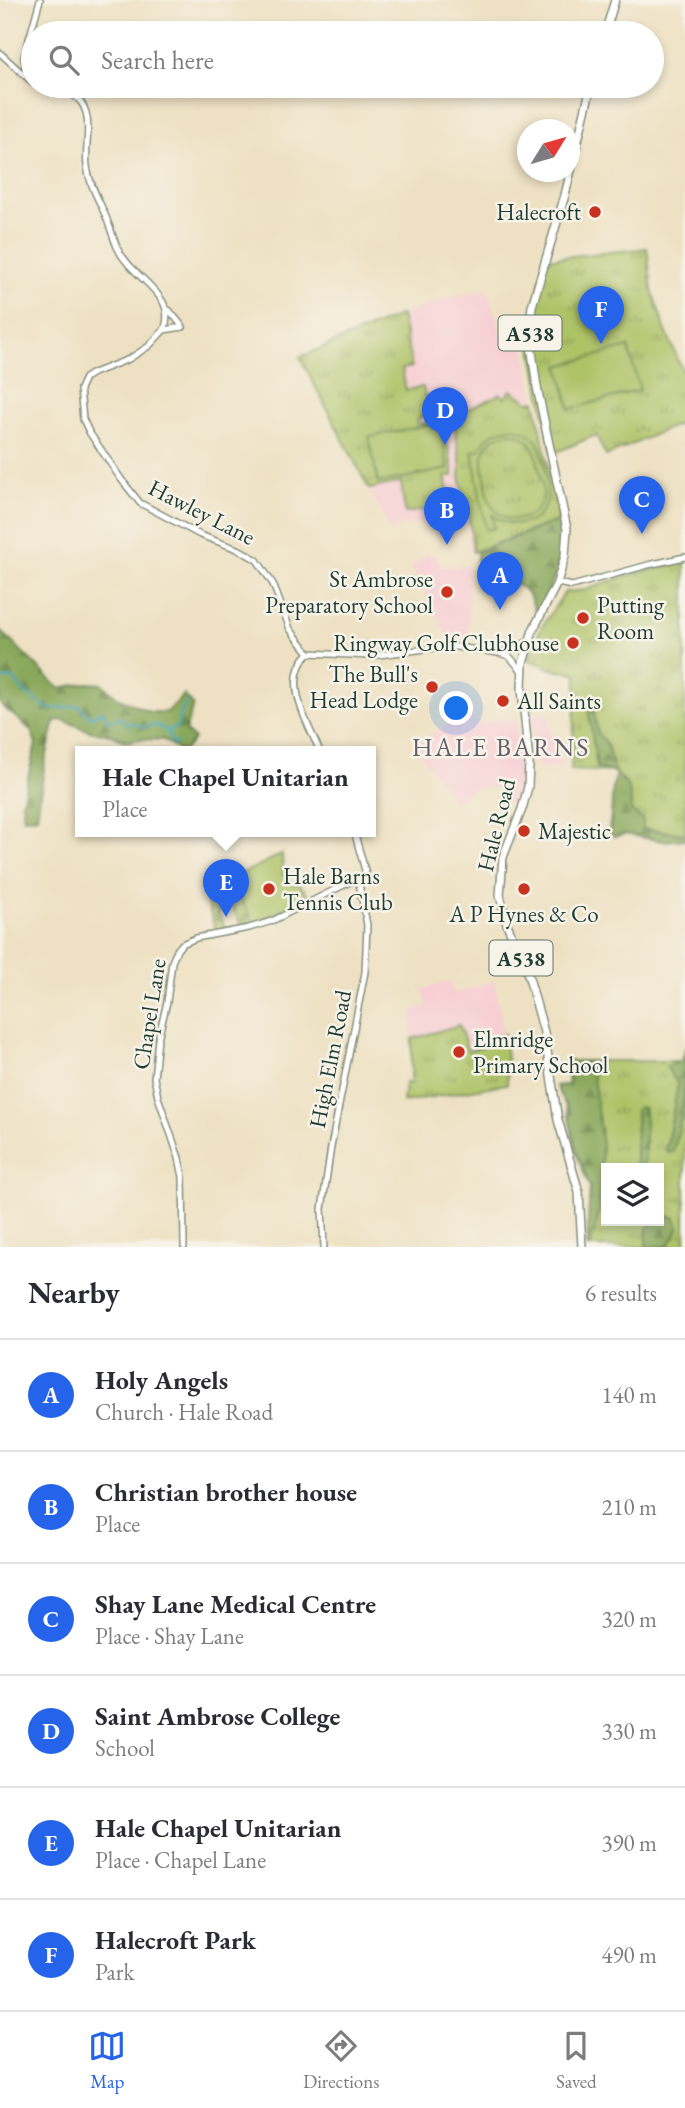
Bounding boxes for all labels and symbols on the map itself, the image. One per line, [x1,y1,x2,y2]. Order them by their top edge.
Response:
north arrow [517,119,580,182]
place label: Halecroft [496,197,582,227]
marker: Halecroft [587,204,603,220]
pin: F [578,286,624,344]
road number: A538 [498,316,562,350]
pin: D [422,387,468,445]
street label: Hawley Lane [144,472,261,552]
pin: C [619,476,665,534]
pin: B [424,487,470,545]
pin: A [477,552,523,610]
place label: St Ambrose Preparatory School [265,564,433,620]
marker: St Ambrose Preparatory School [439,584,455,600]
place label: Putting Room [597,590,665,646]
marker: Putting Room [575,610,591,626]
place label: Ringway Golf Clubhouse [333,628,559,658]
marker: Ringway Golf Clubhouse [565,635,581,651]
place label: The Bull's Head Lodge [310,659,418,715]
marker: The Bull's Head Lodge [424,679,440,695]
place label: All Saints [516,686,601,716]
your location [439,691,473,725]
marker: All Saints [495,693,511,709]
district label: HALE BARNS [412,730,590,764]
street label: Hale Road [470,775,522,875]
place label: Majestic [538,816,611,846]
marker: Majestic [516,823,532,839]
pin: E [203,859,249,917]
place label: Hale Barns Tennis Club [283,861,393,917]
marker: Hale Barns Tennis Club [261,881,277,897]
marker: A P Hynes & Co [516,881,532,897]
place label: A P Hynes & Co [448,899,599,929]
road number: A538 [490,940,552,976]
street label: Chapel Lane [125,956,173,1072]
street label: High Elm Road [302,987,358,1130]
place label: Elmridge Primary School [473,1024,609,1080]
marker: Elmridge Primary School [451,1044,467,1060]

